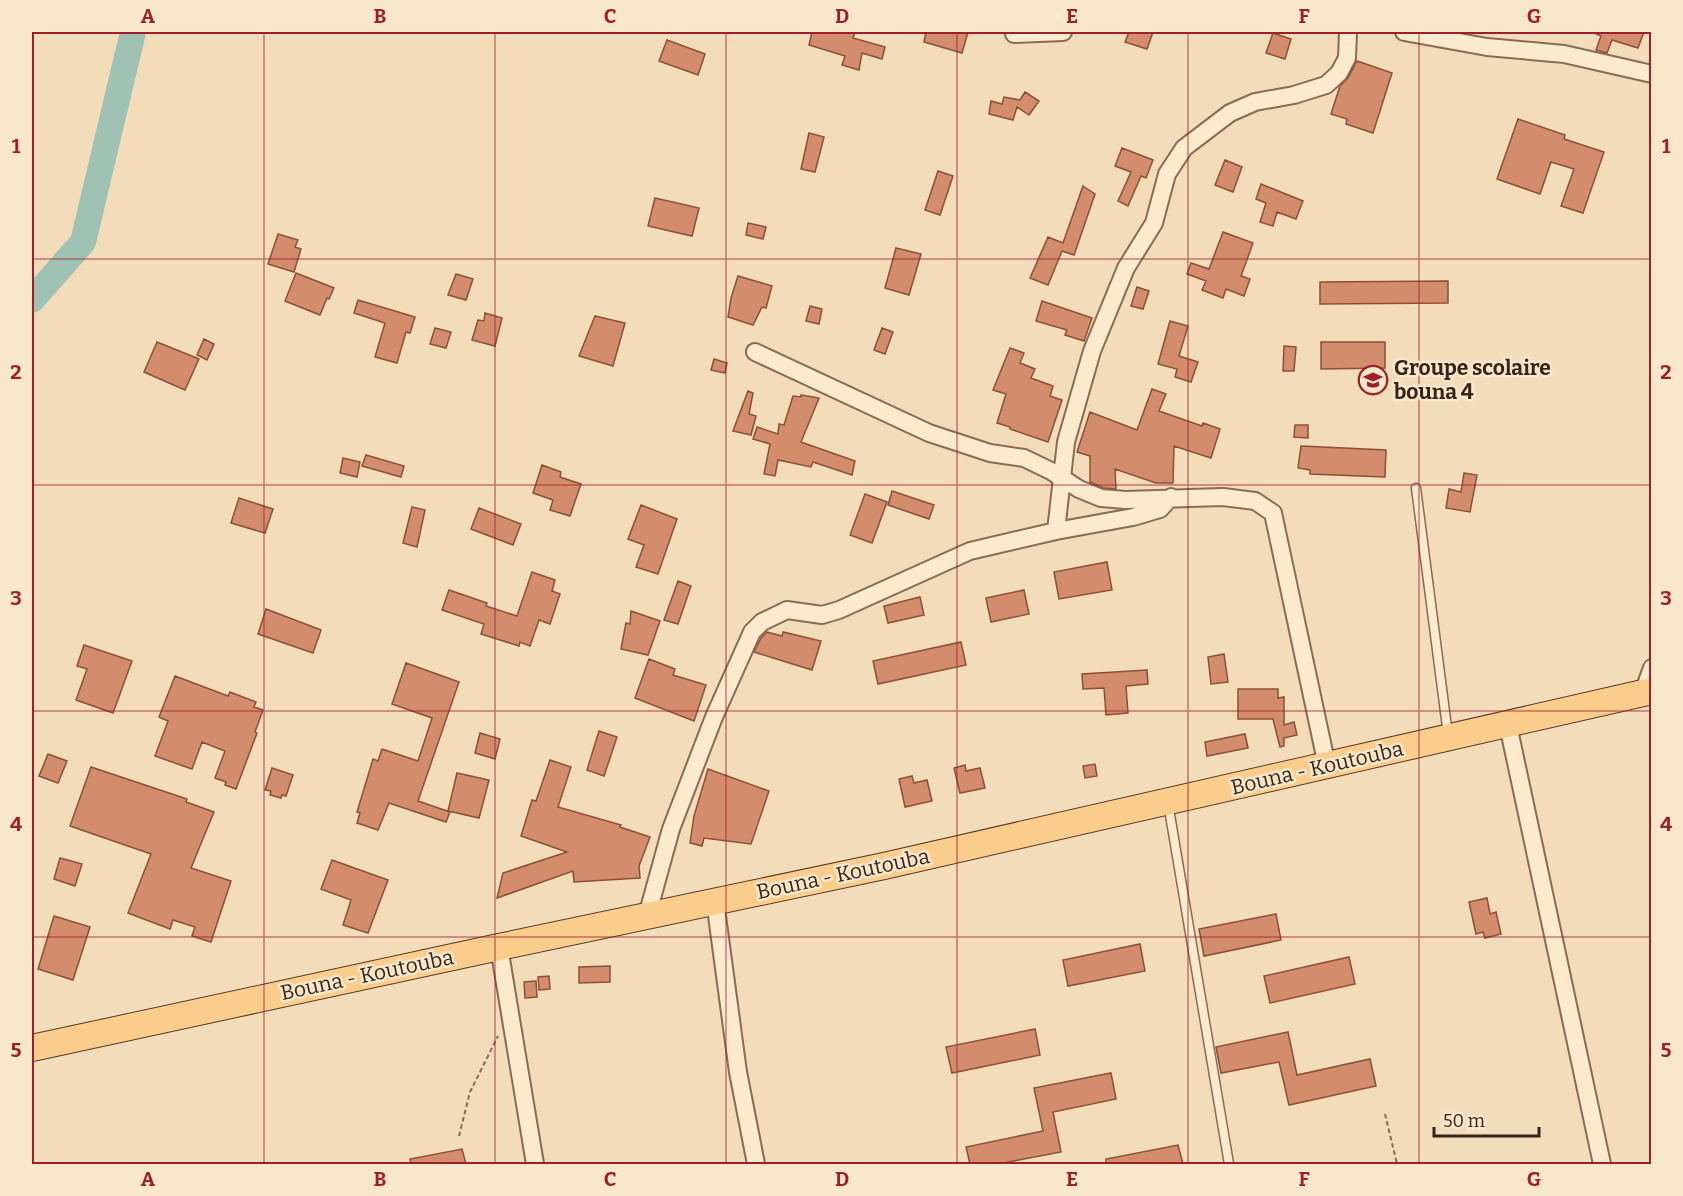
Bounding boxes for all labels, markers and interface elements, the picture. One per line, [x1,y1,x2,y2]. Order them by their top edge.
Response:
text: A [141,4,156,28]
text: B [374,4,387,28]
text: C [604,4,616,28]
text: D [835,4,849,28]
text: E [1066,4,1078,28]
text: F [1298,4,1310,28]
text: G [1527,4,1541,28]
text: 1 [12,134,21,158]
text: 1 [1662,134,1671,158]
place label: Groupe scolaire bouna 4 [1394,355,1551,405]
text: 2 [10,360,22,384]
text: 2 [1660,360,1672,384]
school or university icon: Groupe scolaire bouna 4 [1357,364,1389,396]
text: 3 [10,586,22,610]
text: 3 [1660,586,1672,610]
street label: Bouna - Koutouba [1228,735,1406,800]
text: 4 [10,812,22,836]
text: 4 [1660,812,1672,836]
street label: Bouna - Koutouba [754,843,932,905]
street label: Bouna - Koutouba [278,944,456,1006]
text: 5 [11,1038,22,1062]
text: 5 [1661,1038,1672,1062]
scale bar [1434,1100,1539,1138]
text: 50 m [1443,1110,1485,1132]
text: A [141,1167,156,1191]
text: B [374,1167,387,1191]
text: C [604,1167,616,1191]
text: D [835,1167,849,1191]
text: E [1066,1167,1078,1191]
text: F [1298,1167,1310,1191]
text: G [1527,1167,1541,1191]

